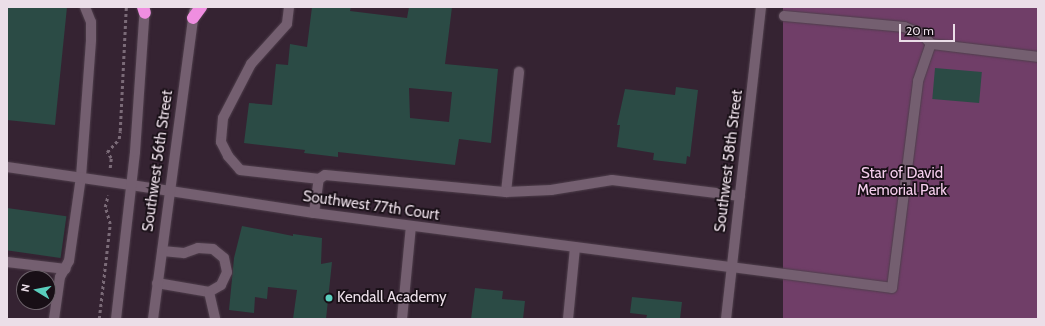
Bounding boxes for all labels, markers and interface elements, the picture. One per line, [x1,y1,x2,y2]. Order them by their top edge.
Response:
scale bar [901,16,957,42]
text: 20 m [906,23,934,38]
street label: Southwest 56th Street [139,89,177,233]
street label: Southwest 58th Street [711,89,747,233]
park label: Star of David Memorial Park [857,164,947,199]
street label: Southwest 77th Court [302,188,440,224]
north arrow [16,270,56,310]
text: N [18,283,33,293]
place label: Kendall Academy [337,289,447,307]
marker: Kendall Academy [324,293,334,303]

